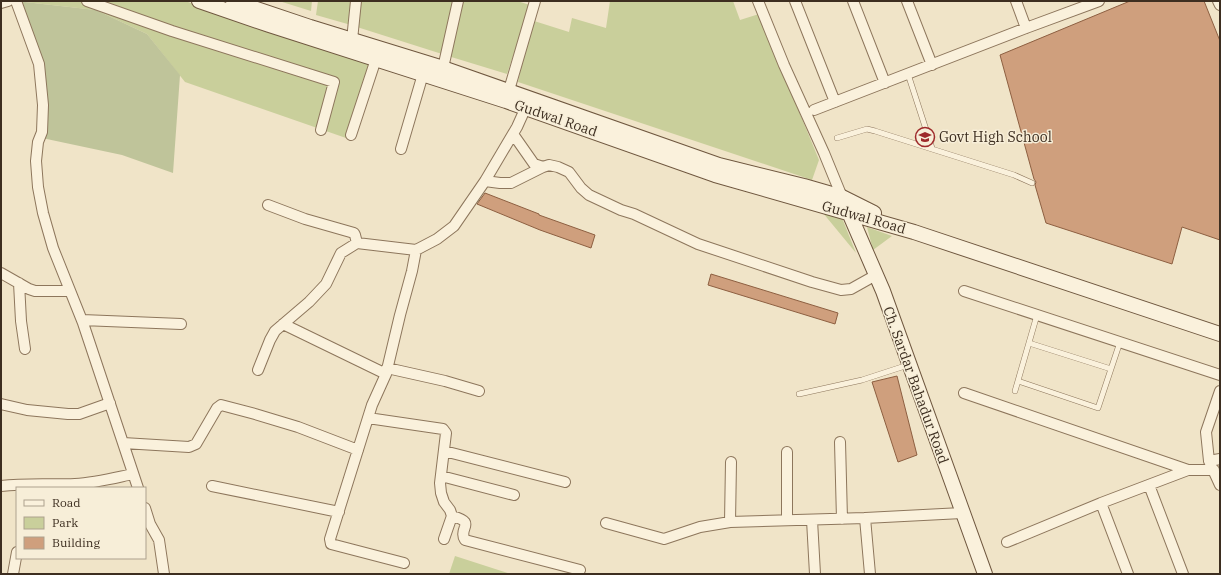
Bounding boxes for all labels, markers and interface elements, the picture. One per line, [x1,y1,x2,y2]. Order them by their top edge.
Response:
street label: Gudwal Road [512,95,600,141]
school or university icon: Govt High School [914,126,936,148]
place label: Govt High School [939,128,1052,146]
street label: Gudwal Road [820,196,909,238]
street label: Ch. Sardar Bahadur Road [879,304,953,467]
legend [16,487,146,559]
text: Road [52,495,81,510]
text: Park [52,515,78,530]
text: Building [52,535,100,550]

